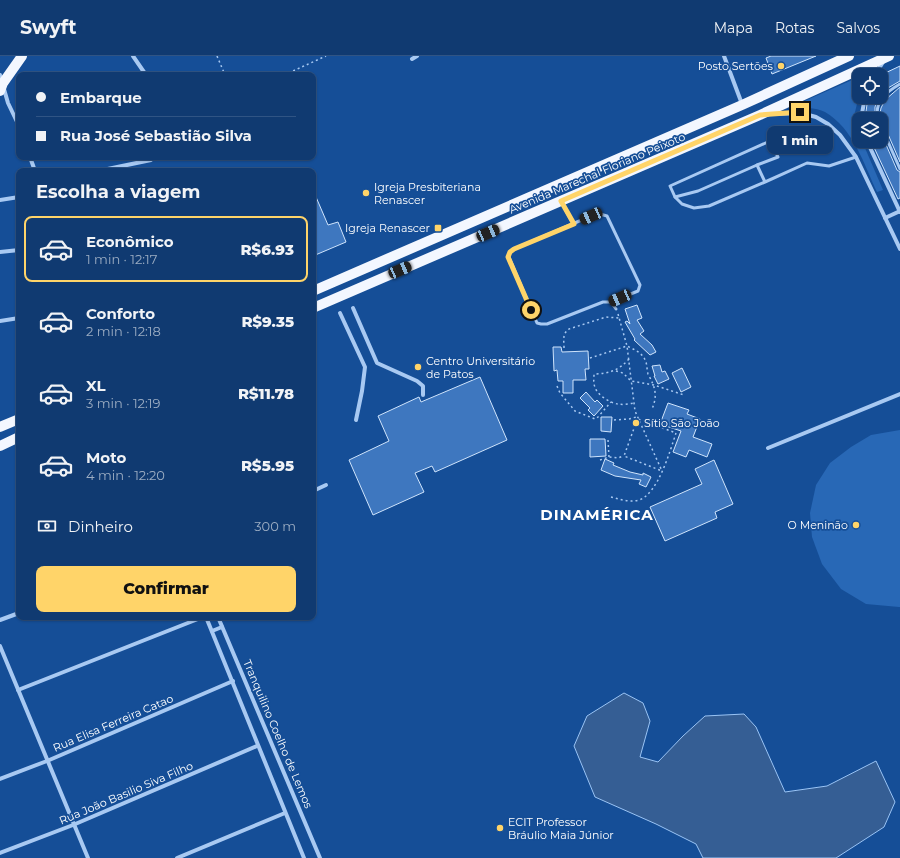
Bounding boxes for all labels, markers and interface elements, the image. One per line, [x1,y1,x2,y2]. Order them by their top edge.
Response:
text: Swyft [20,16,76,39]
text: Mapa [714,19,753,37]
text: Rotas [775,19,814,37]
text: Salvos [836,19,880,37]
place label: Posto Sertões [698,59,774,73]
marker: Posto Sertões [776,61,786,71]
map controls [852,68,888,148]
button: locate [852,68,888,104]
text: Embarque [60,88,142,107]
route end [791,103,809,121]
button: layers [852,112,888,148]
text: Rua José Sebastião Silva [60,126,252,145]
callout: 1 min [767,126,833,154]
street label: Avenida Marechal Floriano Peixoto [507,129,687,217]
text: 1 min [782,132,818,148]
place label: Igreja Presbiteriana Renascer [374,180,481,207]
text: Escolha a viagem [36,181,200,203]
marker: Igreja Presbiteriana Renascer [361,188,371,198]
car [578,206,604,226]
place label: Igreja Renascer [345,221,430,235]
marker: Igreja Renascer [433,223,443,233]
car [475,223,501,243]
icon: car [38,231,74,267]
text: Econômico [86,232,174,251]
text: R$6.93 [240,240,294,259]
text: 1 min · 12:17 [86,251,157,267]
car [387,260,413,280]
car [607,288,633,308]
route start [522,301,540,319]
icon: car [38,303,74,339]
text: Conforto [86,304,155,323]
text: R$9.35 [241,312,294,331]
text: 2 min · 12:18 [86,323,161,339]
place label: Centro Universitário de Patos [426,354,535,381]
marker: Centro Universitário de Patos [413,362,423,372]
icon: car [38,375,74,411]
text: XL [86,376,105,395]
text: R$11.78 [238,384,294,403]
text: 3 min · 12:19 [86,395,160,411]
place label: Sítio São João [644,416,720,430]
marker: Sítio São João [631,418,641,428]
icon: car [38,447,74,483]
text: Moto [86,448,126,467]
text: R$5.95 [241,456,294,475]
text: 4 min · 12:20 [86,467,165,483]
district label: DINAMÉRICA [540,505,654,524]
icon: cash [36,515,58,537]
text: Dinheiro [68,517,133,536]
text: 300 m [254,518,296,534]
place label: O Meninão [788,518,848,532]
marker: O Meninão [851,520,861,530]
button: Confirmar [36,566,296,612]
street label: Tranquilino Coelho de Lemos [240,658,316,811]
street label: Rua Elisa Ferreira Catao [51,691,175,755]
street label: Rua João Basilio Siva Filho [57,758,195,828]
place label: ECIT Professor Bráulio Maia Júnior [508,815,614,842]
marker: ECIT Professor Bráulio Maia Júnior [495,823,505,833]

